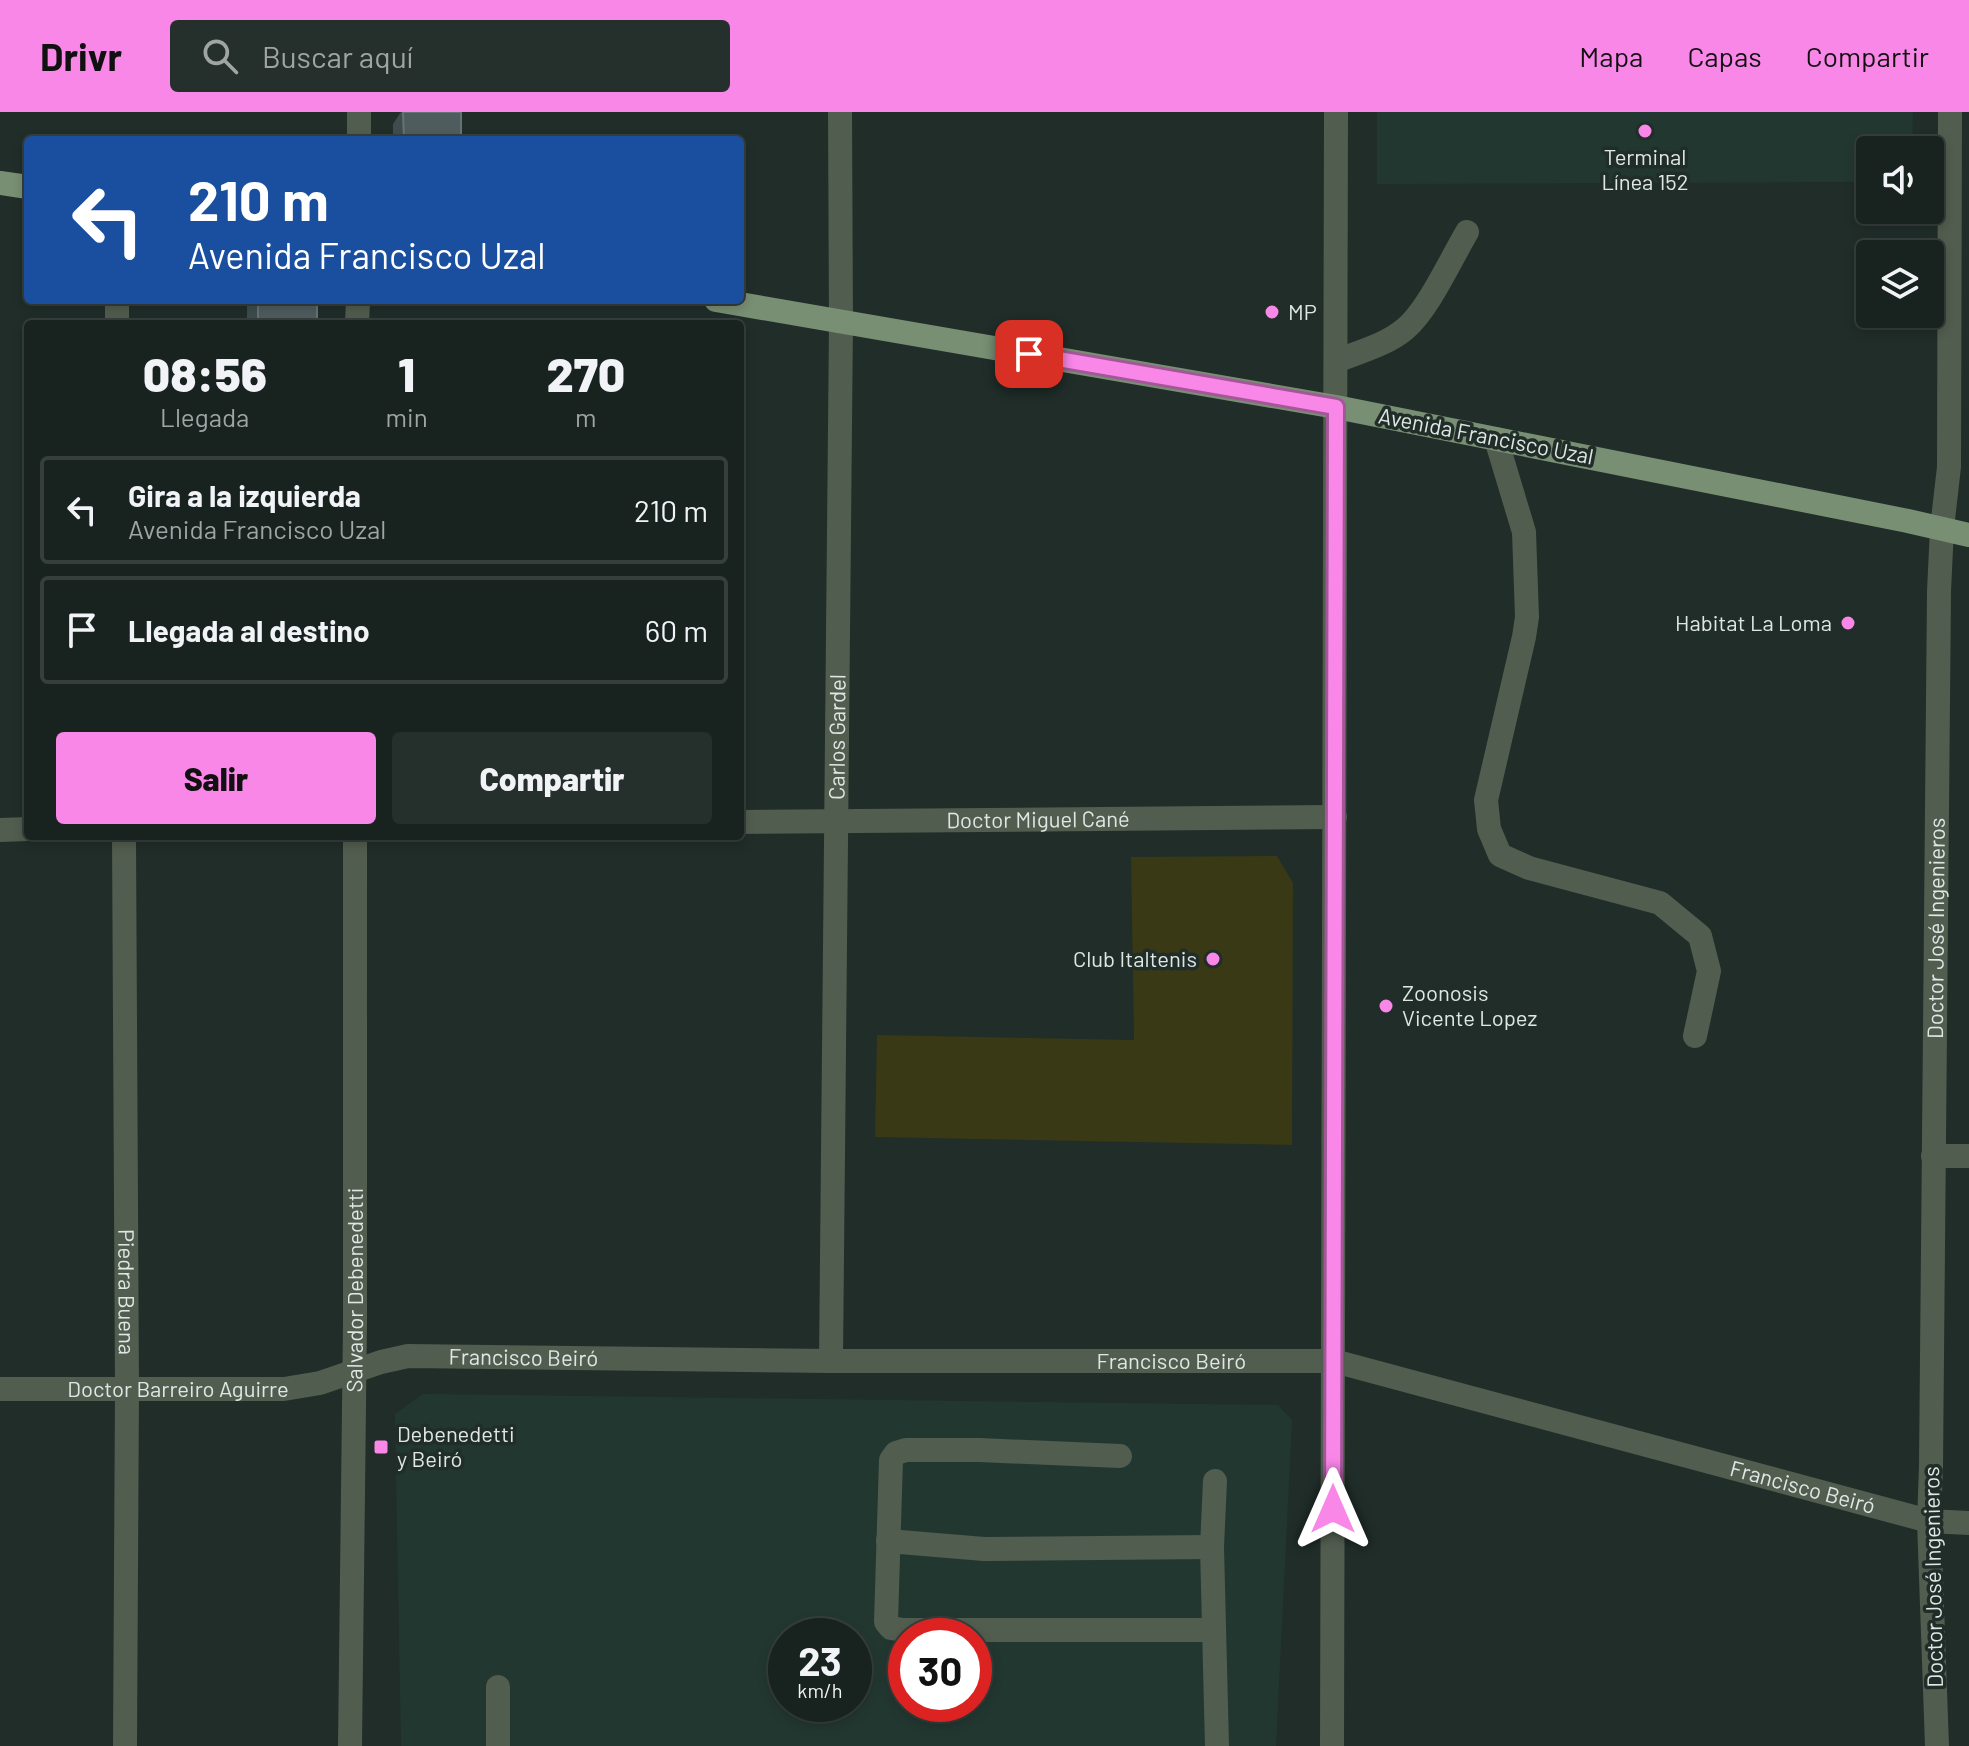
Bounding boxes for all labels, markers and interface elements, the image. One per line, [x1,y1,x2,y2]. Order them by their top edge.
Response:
search box [170,20,730,92]
text: Drivr [40,33,122,79]
icon: search [198,34,242,78]
text: Buscar aquí [262,38,413,74]
text: Mapa [1579,39,1643,73]
text: Capas [1687,39,1762,73]
text: Compartir [1806,39,1929,73]
marker: Terminal Línea 152 [1636,122,1654,140]
map controls [1856,136,1944,328]
button: sound [1856,136,1944,224]
place label: Terminal Línea 152 [1602,143,1688,194]
text: 210 m [188,165,329,232]
icon: left [56,168,160,272]
text: Avenida Francisco Uzal [188,233,546,276]
button: layers [1856,240,1944,328]
place label: MP [1288,298,1317,324]
marker: MP [1263,303,1281,321]
pin [995,320,1063,388]
icon: arrive [1007,332,1051,376]
text: 08:56 [143,344,267,402]
text: 1 [398,344,415,402]
text: 270 [546,344,625,402]
text: Llegada [160,401,249,432]
text: min [386,401,428,432]
text: m [575,401,597,432]
street label: Avenida Francisco Uzal [1376,401,1596,469]
text: Gira a la izquierda [128,477,361,513]
icon: left [60,488,104,532]
text: 210 m [634,492,708,528]
text: Avenida Francisco Uzal [128,513,386,544]
icon: arrive [60,608,104,652]
place label: Habitat La Loma [1675,609,1832,635]
text: Llegada al destino [128,612,370,648]
text: 60 m [645,612,708,648]
marker: Habitat La Loma [1839,614,1857,632]
street label: Carlos Gardel [822,674,850,800]
button: Salir [56,732,376,824]
button: Compartir [392,732,712,824]
street label: Doctor Miguel Cané [946,805,1130,832]
street label: Doctor José Ingenieros [1921,817,1949,1039]
place label: Club Italtenis [1073,945,1197,971]
marker: Club Italtenis [1204,950,1222,968]
place label: Zoonosis Vicente Lopez [1402,979,1537,1030]
marker: Zoonosis Vicente Lopez [1377,997,1395,1015]
street label: Salvador Debenedetti [340,1188,367,1393]
street label: Piedra Buena [114,1229,141,1355]
street label: Francisco Beiró [448,1342,598,1370]
street label: Francisco Beiró [1097,1347,1246,1373]
street label: Doctor Barreiro Aguirre [67,1375,289,1401]
place label: Debenedetti y Beiró [397,1420,515,1471]
marker: Debenedetti y Beiró [372,1438,390,1456]
street label: Francisco Beiró [1727,1454,1878,1518]
street label: Doctor José Ingenieros [1917,1466,1947,1688]
position arrow [1291,1467,1375,1551]
speed limit sign: 30 [888,1618,992,1722]
text: 23 [798,1636,842,1684]
text: km/h [797,1678,843,1702]

